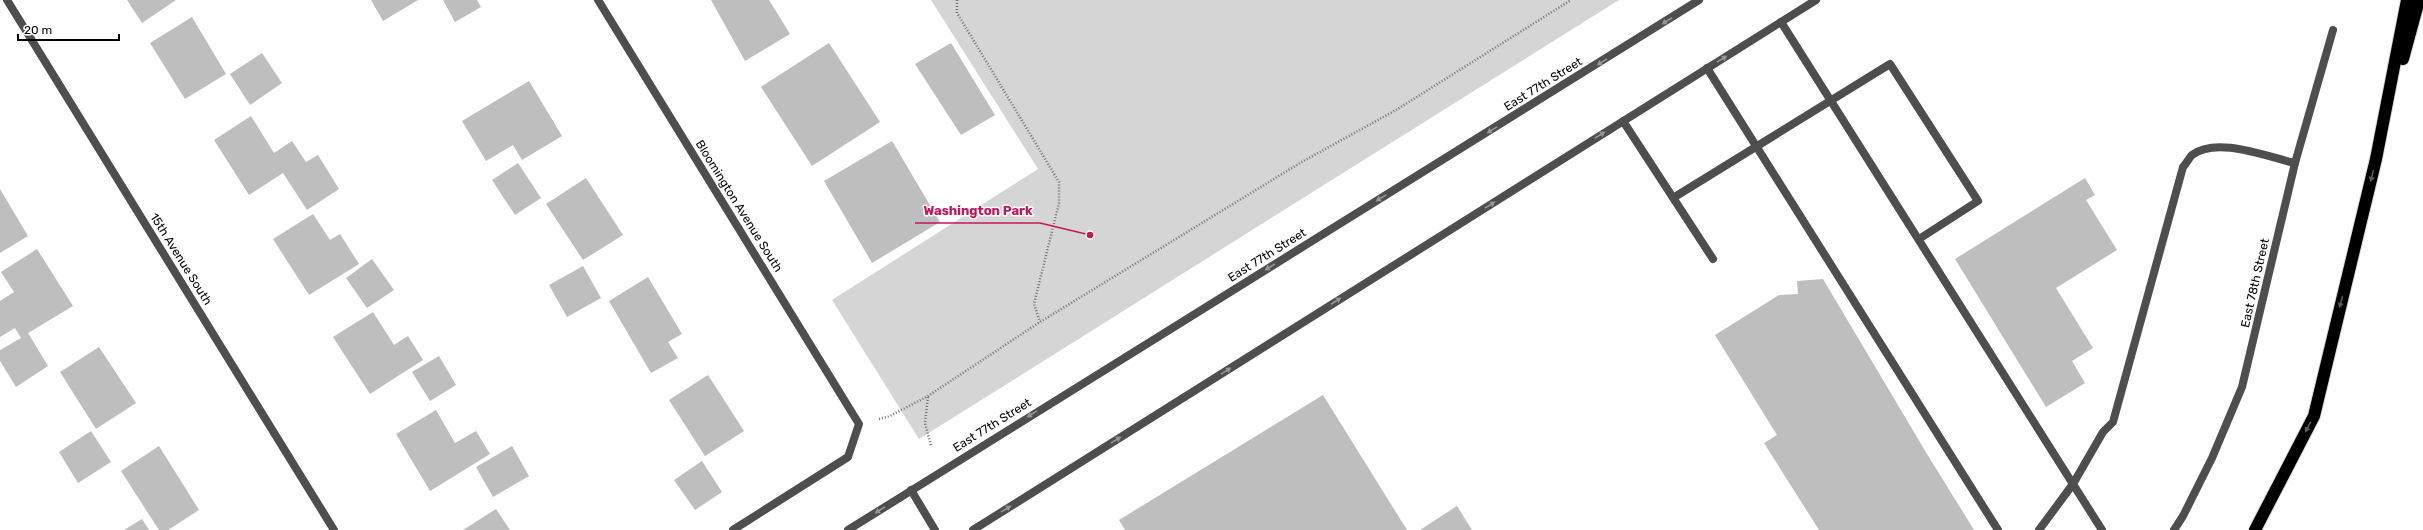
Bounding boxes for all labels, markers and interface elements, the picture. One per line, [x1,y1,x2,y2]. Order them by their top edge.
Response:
scale bar [18,16,119,42]
one-way arrow [1661,17,1673,24]
text: 20 m [24,23,52,37]
street label: East 77th Street [1501,54,1585,114]
one-way arrow [1716,55,1728,62]
one-way arrow [1596,58,1608,65]
one-way arrow [1487,126,1497,134]
one-way arrow [1594,132,1606,139]
street label: Bloomington Avenue South [693,138,785,274]
one-way arrow [2369,170,2375,182]
one-way arrow [1375,195,1387,202]
callout: Washington Park [915,198,1040,223]
one-way arrow [1484,201,1496,208]
text: Washington Park [923,203,1033,218]
street label: 15th Avenue South [147,211,215,307]
street label: East 77th Street [1225,225,1309,285]
street label: East 78th Street [2238,237,2272,329]
one-way arrow [1264,263,1276,270]
one-way arrow [2338,296,2344,308]
one-way arrow [1330,298,1342,305]
one-way arrow [1221,367,1231,375]
street label: East 77th Street [950,395,1034,455]
one-way arrow [1026,411,1038,418]
one-way arrow [2305,421,2311,433]
one-way arrow [1111,436,1121,444]
one-way arrow [874,506,885,514]
one-way arrow [1000,506,1012,513]

